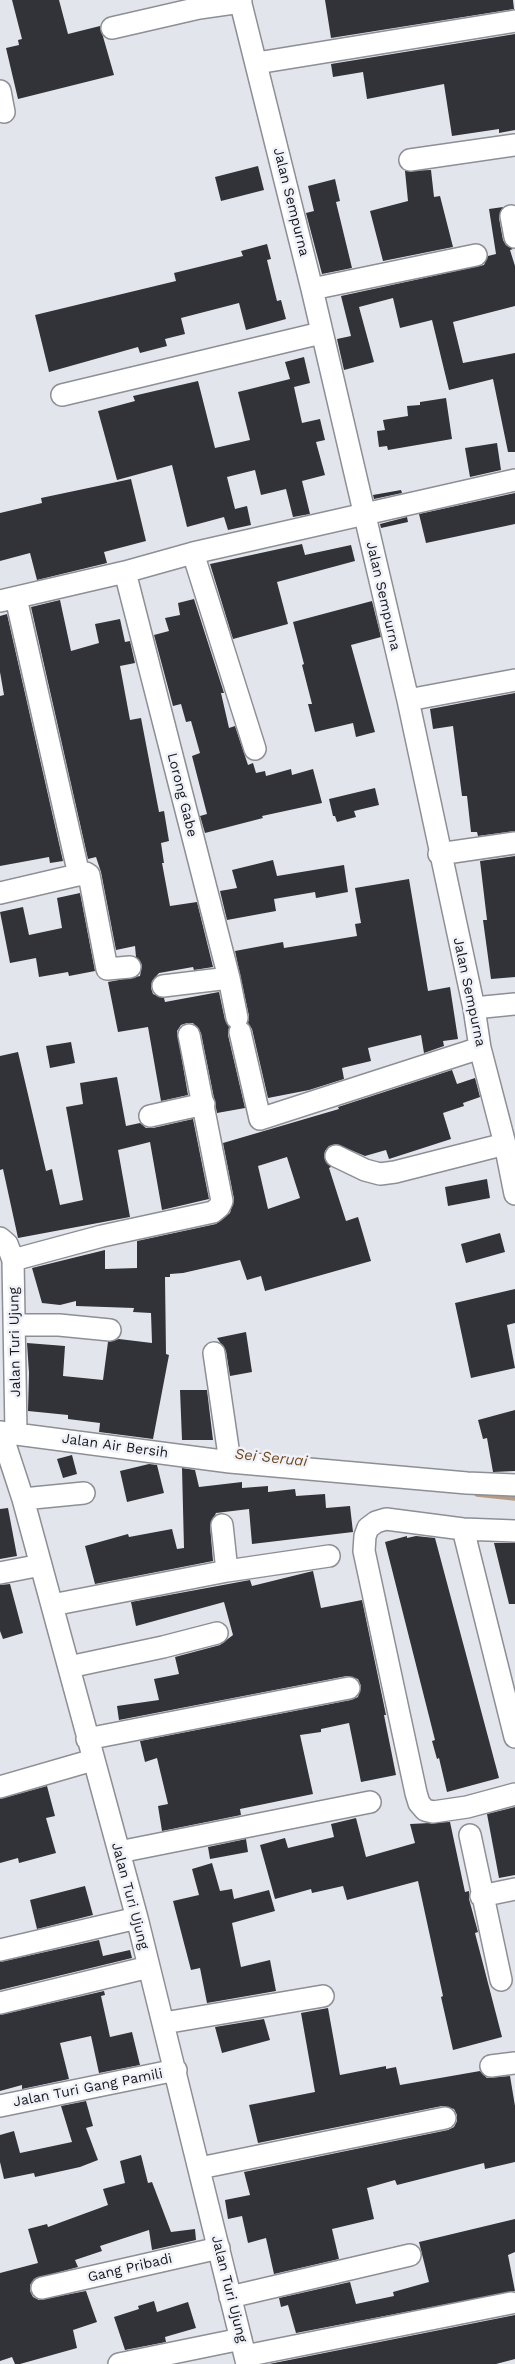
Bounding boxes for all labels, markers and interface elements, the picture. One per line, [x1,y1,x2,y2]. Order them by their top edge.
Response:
street label: Jalan Sempurna [269,146,313,258]
street label: Jalan Sempurna [362,540,404,652]
street label: Lorong Gabe [163,751,201,839]
street label: Jalan Sempurna [449,936,489,1048]
street label: Jalan Turi Ujung [6,1287,24,1397]
street label: Jalan Air Bersih [61,1430,169,1462]
water label: Sei Seruai [234,1445,308,1471]
street label: Jalan Turi Ujung [108,1841,152,1951]
street label: Jalan Turi Gang Pamili [12,2065,164,2111]
street label: Jalan Turi Ujung [208,2234,250,2344]
street label: Gang Pribadi [86,2250,174,2286]

